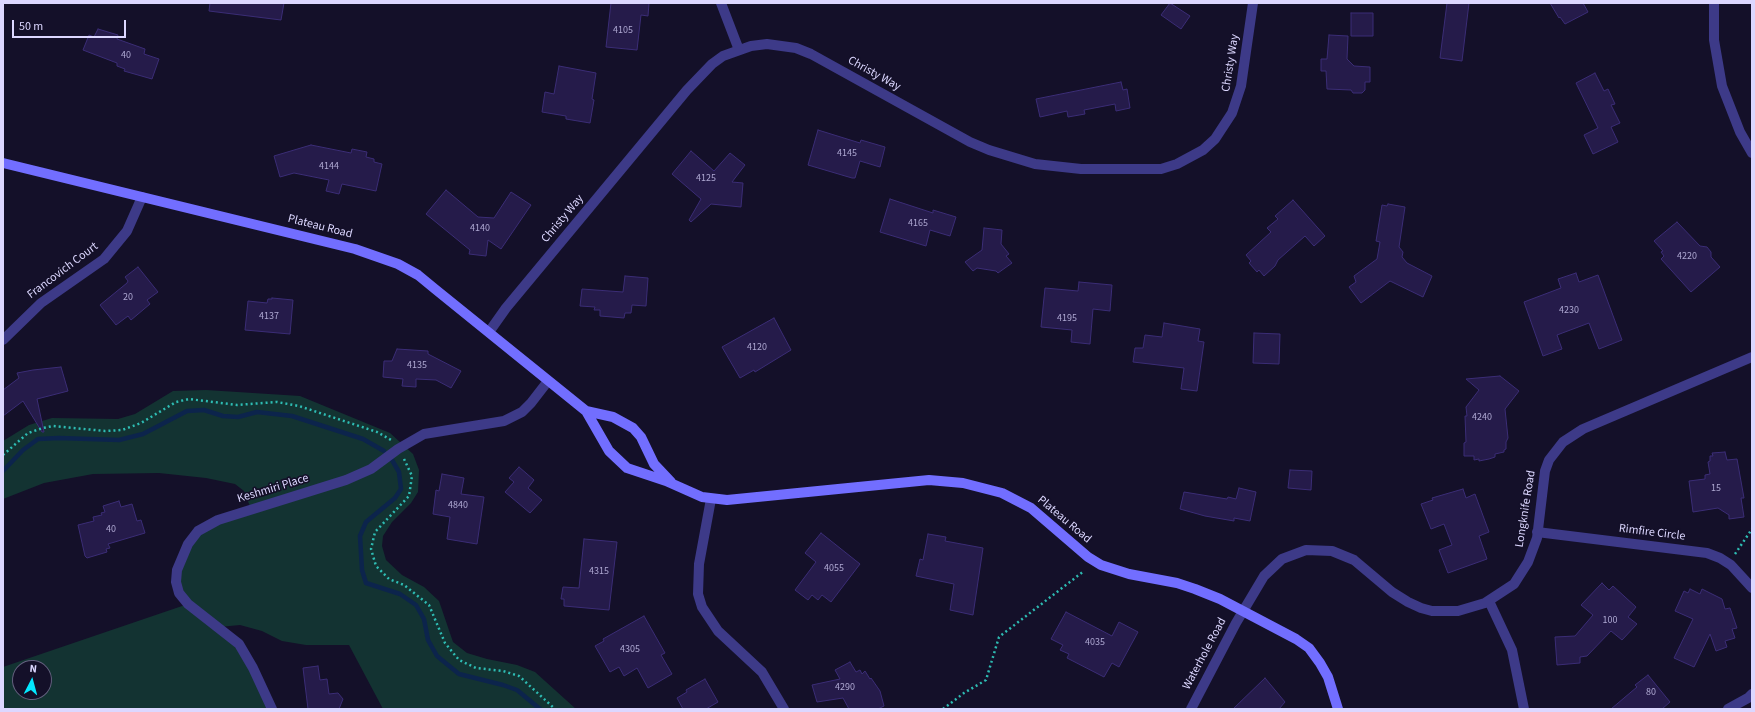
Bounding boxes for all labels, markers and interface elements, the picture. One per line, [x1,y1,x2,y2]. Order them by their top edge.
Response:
scale bar [14,12,128,38]
text: 50 m [19,18,43,35]
house number: 4105 [613,25,633,37]
street label: Christy Way [1219,33,1243,93]
house number: 40 [121,50,131,62]
street label: Christy Way [845,54,903,94]
house number: 4145 [837,148,857,160]
house number: 4144 [319,161,339,173]
house number: 4125 [696,173,716,185]
street label: Christy Way [539,192,587,246]
street label: Plateau Road [286,212,354,242]
house number: 4165 [908,218,928,230]
house number: 4140 [470,223,490,235]
street label: Francovich Court [25,240,101,302]
house number: 4220 [1677,251,1697,263]
house number: 20 [123,292,133,304]
house number: 4230 [1559,305,1579,317]
house number: 4137 [259,311,279,323]
house number: 4195 [1057,313,1077,325]
house number: 4120 [747,342,767,354]
house number: 4135 [407,360,427,372]
house number: 4240 [1472,412,1492,424]
street label: Longknife Road [1513,469,1539,549]
street label: Keshmiri Place [236,471,310,507]
house number: 15 [1711,483,1721,495]
street label: Plateau Road [1034,493,1094,547]
house number: 4840 [448,500,468,512]
street label: Rimfire Circle [1618,522,1686,544]
house number: 40 [106,524,116,536]
house number: 4055 [824,563,844,575]
house number: 4315 [589,566,609,578]
house number: 100 [1603,615,1617,627]
street label: Waterhole Road [1180,616,1230,692]
house number: 4035 [1085,637,1105,649]
house number: 4305 [620,644,640,656]
north arrow [12,660,52,700]
text: N [29,661,38,676]
house number: 4290 [835,682,855,694]
house number: 80 [1646,687,1656,699]

